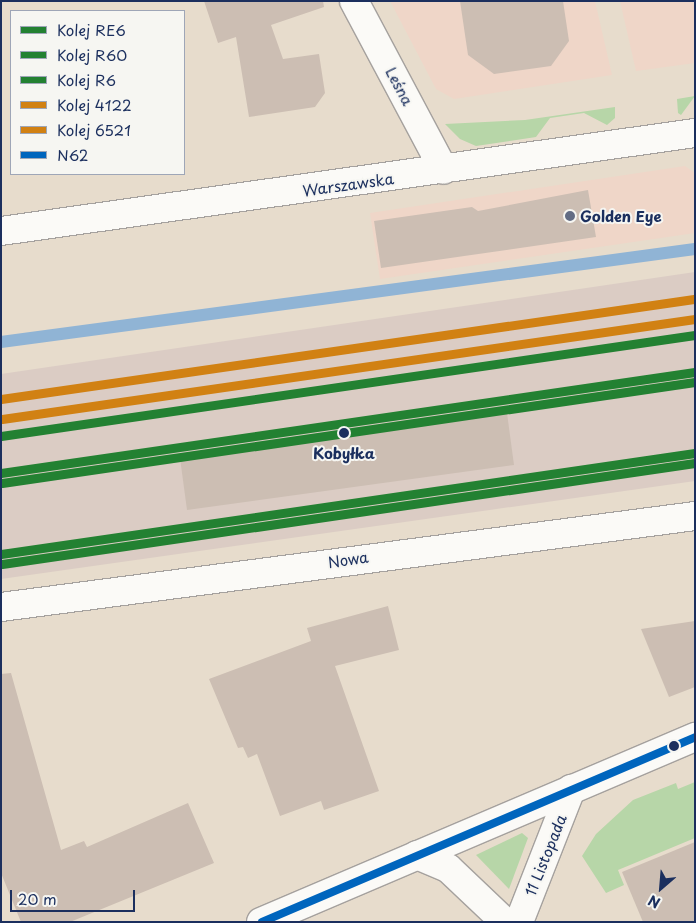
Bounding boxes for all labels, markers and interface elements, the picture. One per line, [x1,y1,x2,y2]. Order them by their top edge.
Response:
legend [10,10,185,175]
text: Kolej RE6 [57,18,126,41]
text: Kolej R60 [57,43,127,66]
street label: Leśna [383,64,417,108]
text: Kolej R6 [57,68,116,91]
text: Kolej 4122 [57,93,132,116]
text: Kolej 6521 [57,118,131,141]
text: N62 [57,143,88,166]
street label: Warszawska [301,169,395,199]
place label: Golden Eye [580,207,663,225]
marker: Golden Eye [564,210,576,222]
marker: Kobyłka [335,424,353,442]
place label: Kobyłka [313,444,375,462]
street label: Nowa [327,547,369,571]
unlabelled marker [669,741,679,751]
street label: 11 Listopada [520,811,570,899]
north arrow [636,863,686,913]
scale bar [12,880,138,912]
text: 20 m [18,887,57,910]
text: N [644,890,664,914]

